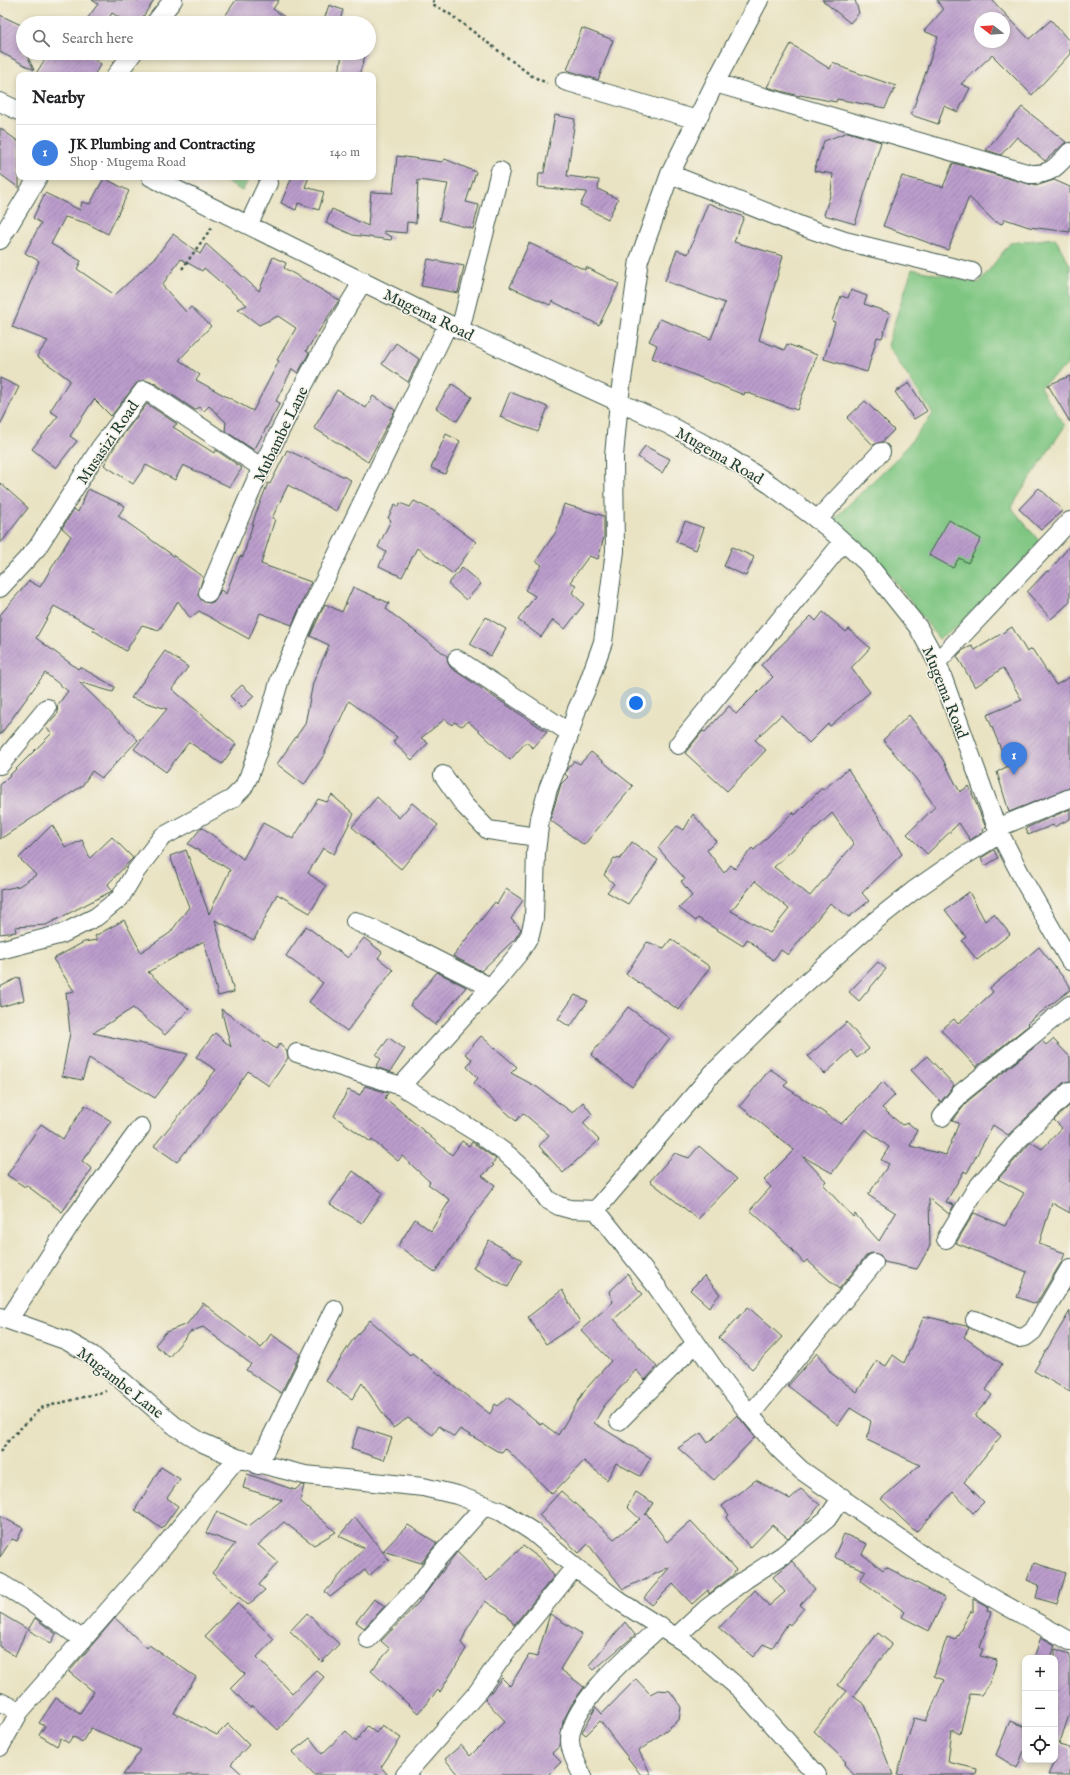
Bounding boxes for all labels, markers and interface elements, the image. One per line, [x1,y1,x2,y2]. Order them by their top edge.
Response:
north arrow [974,12,1010,48]
search box [16,16,376,60]
icon: search [30,27,52,49]
text: Search here [62,29,133,48]
text: Nearby [32,88,85,109]
text: JK Plumbing and Contracting [70,135,255,154]
text: 1 [43,144,47,161]
text: 140 m [330,144,360,161]
text: Shop · Mugema Road [70,154,186,171]
street label: Mugema Road [380,285,477,346]
street label: Mubambe Lane [250,384,314,486]
street label: Musasizi Road [73,397,144,489]
street label: Mugema Road [672,424,767,490]
street label: Mugema Road [916,644,972,742]
your location [626,693,646,713]
pin: 1 [1001,742,1027,775]
street label: Mugambe Lane [72,1343,167,1424]
map controls [1022,1655,1058,1763]
button: + [1022,1655,1058,1691]
button: − [1022,1691,1058,1727]
button: locate [1022,1727,1058,1763]

